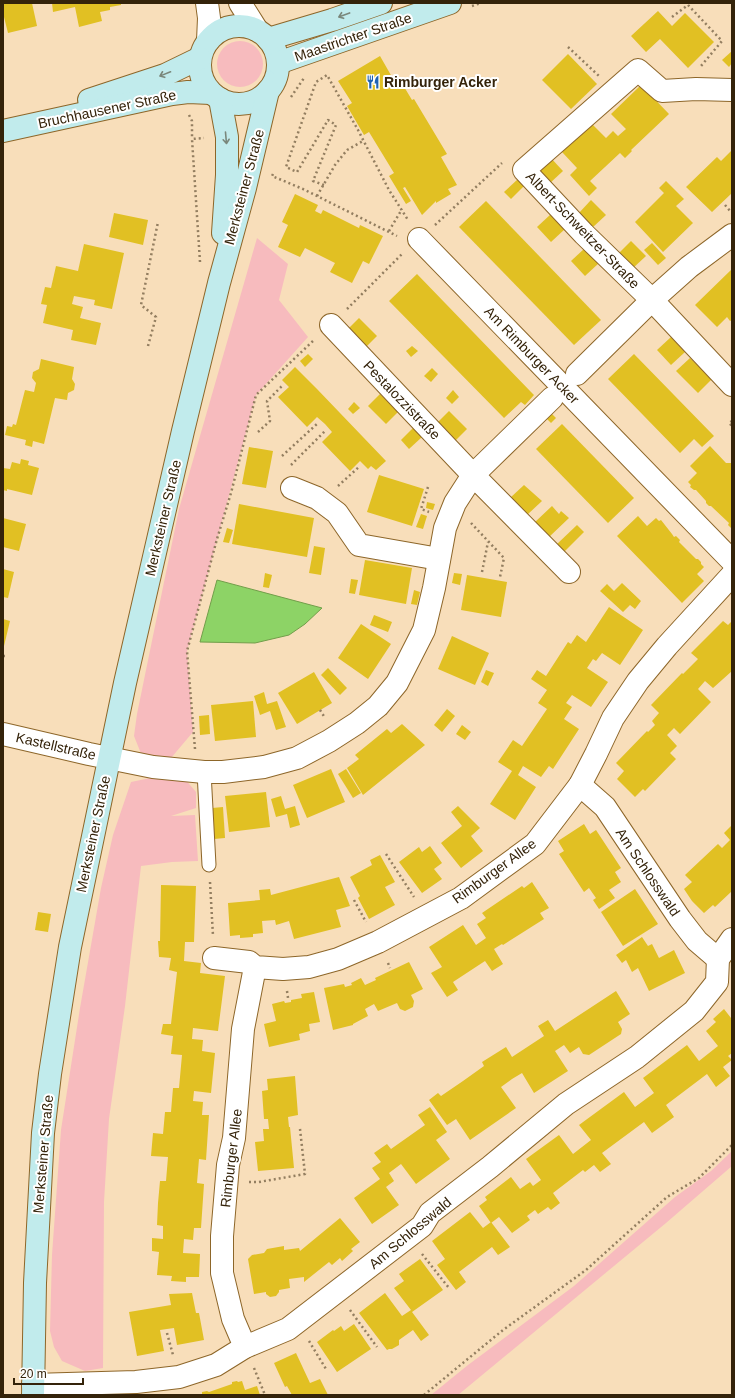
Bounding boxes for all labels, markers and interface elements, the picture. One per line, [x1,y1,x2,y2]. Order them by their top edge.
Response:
street label: Maastrichter Straße [292,9,414,65]
one-way arrow [338,12,350,20]
one-way arrow [159,71,171,79]
restaurant icon: Rimburger Acker [365,74,381,90]
place label: Rimburger Acker [384,74,498,90]
street label: Bruchhausener Straße [36,86,178,131]
street label: Merksteiner Straße [221,127,267,247]
one-way arrow [223,131,230,144]
street label: Albert-Schweitzer-Straße [523,168,643,292]
street label: Am Rimburger Acker [481,303,583,407]
street label: Pestalozzistraße [360,357,444,443]
street label: Merksteiner Straße [142,458,184,578]
street label: Kastellstraße [14,729,98,763]
street label: Merksteiner Straße [73,774,113,894]
street label: Am Schlosswald [613,825,683,919]
street label: Rimburger Allee [449,835,539,907]
street label: Merksteiner Straße [30,1094,56,1214]
street label: Rimburger Allee [217,1107,245,1208]
street label: Am Schlosswald [366,1194,454,1272]
scale bar [14,1360,83,1386]
text: 20 m [20,1367,47,1381]

